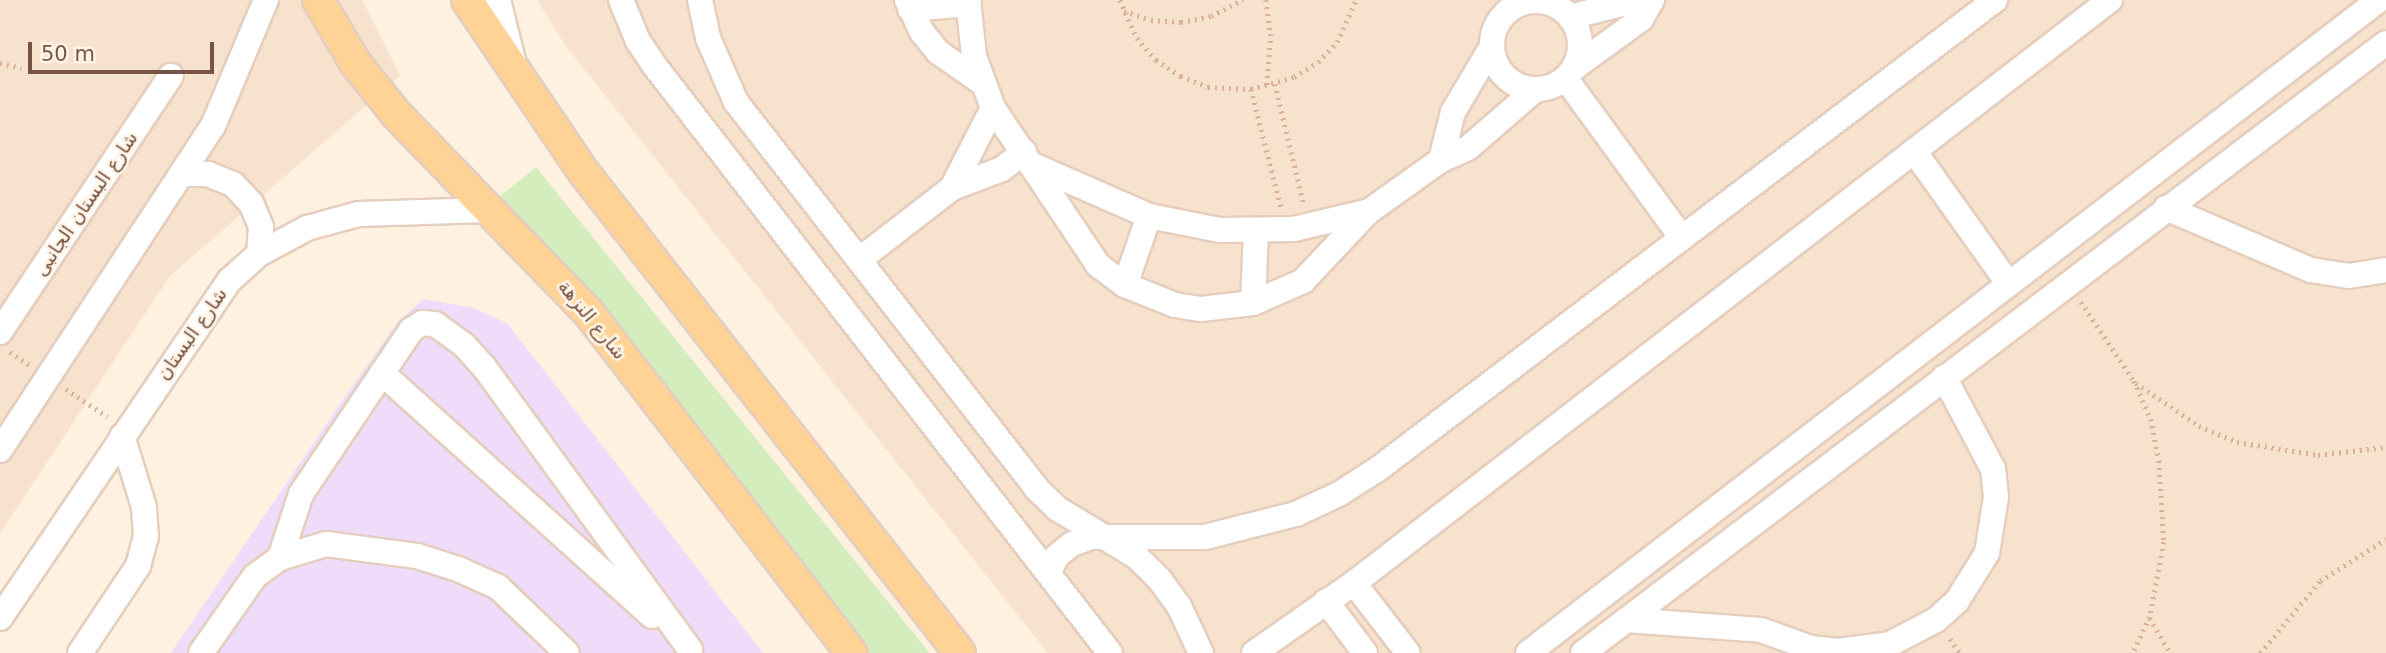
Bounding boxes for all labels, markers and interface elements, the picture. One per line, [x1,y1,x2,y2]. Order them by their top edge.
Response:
scale bar [32,28,217,72]
text: 50 m [41,42,95,66]
street label: شارع البستان الجانبى [29,127,143,281]
street label: شارع النزهة [553,276,631,364]
street label: شارع البستان [152,283,232,385]

